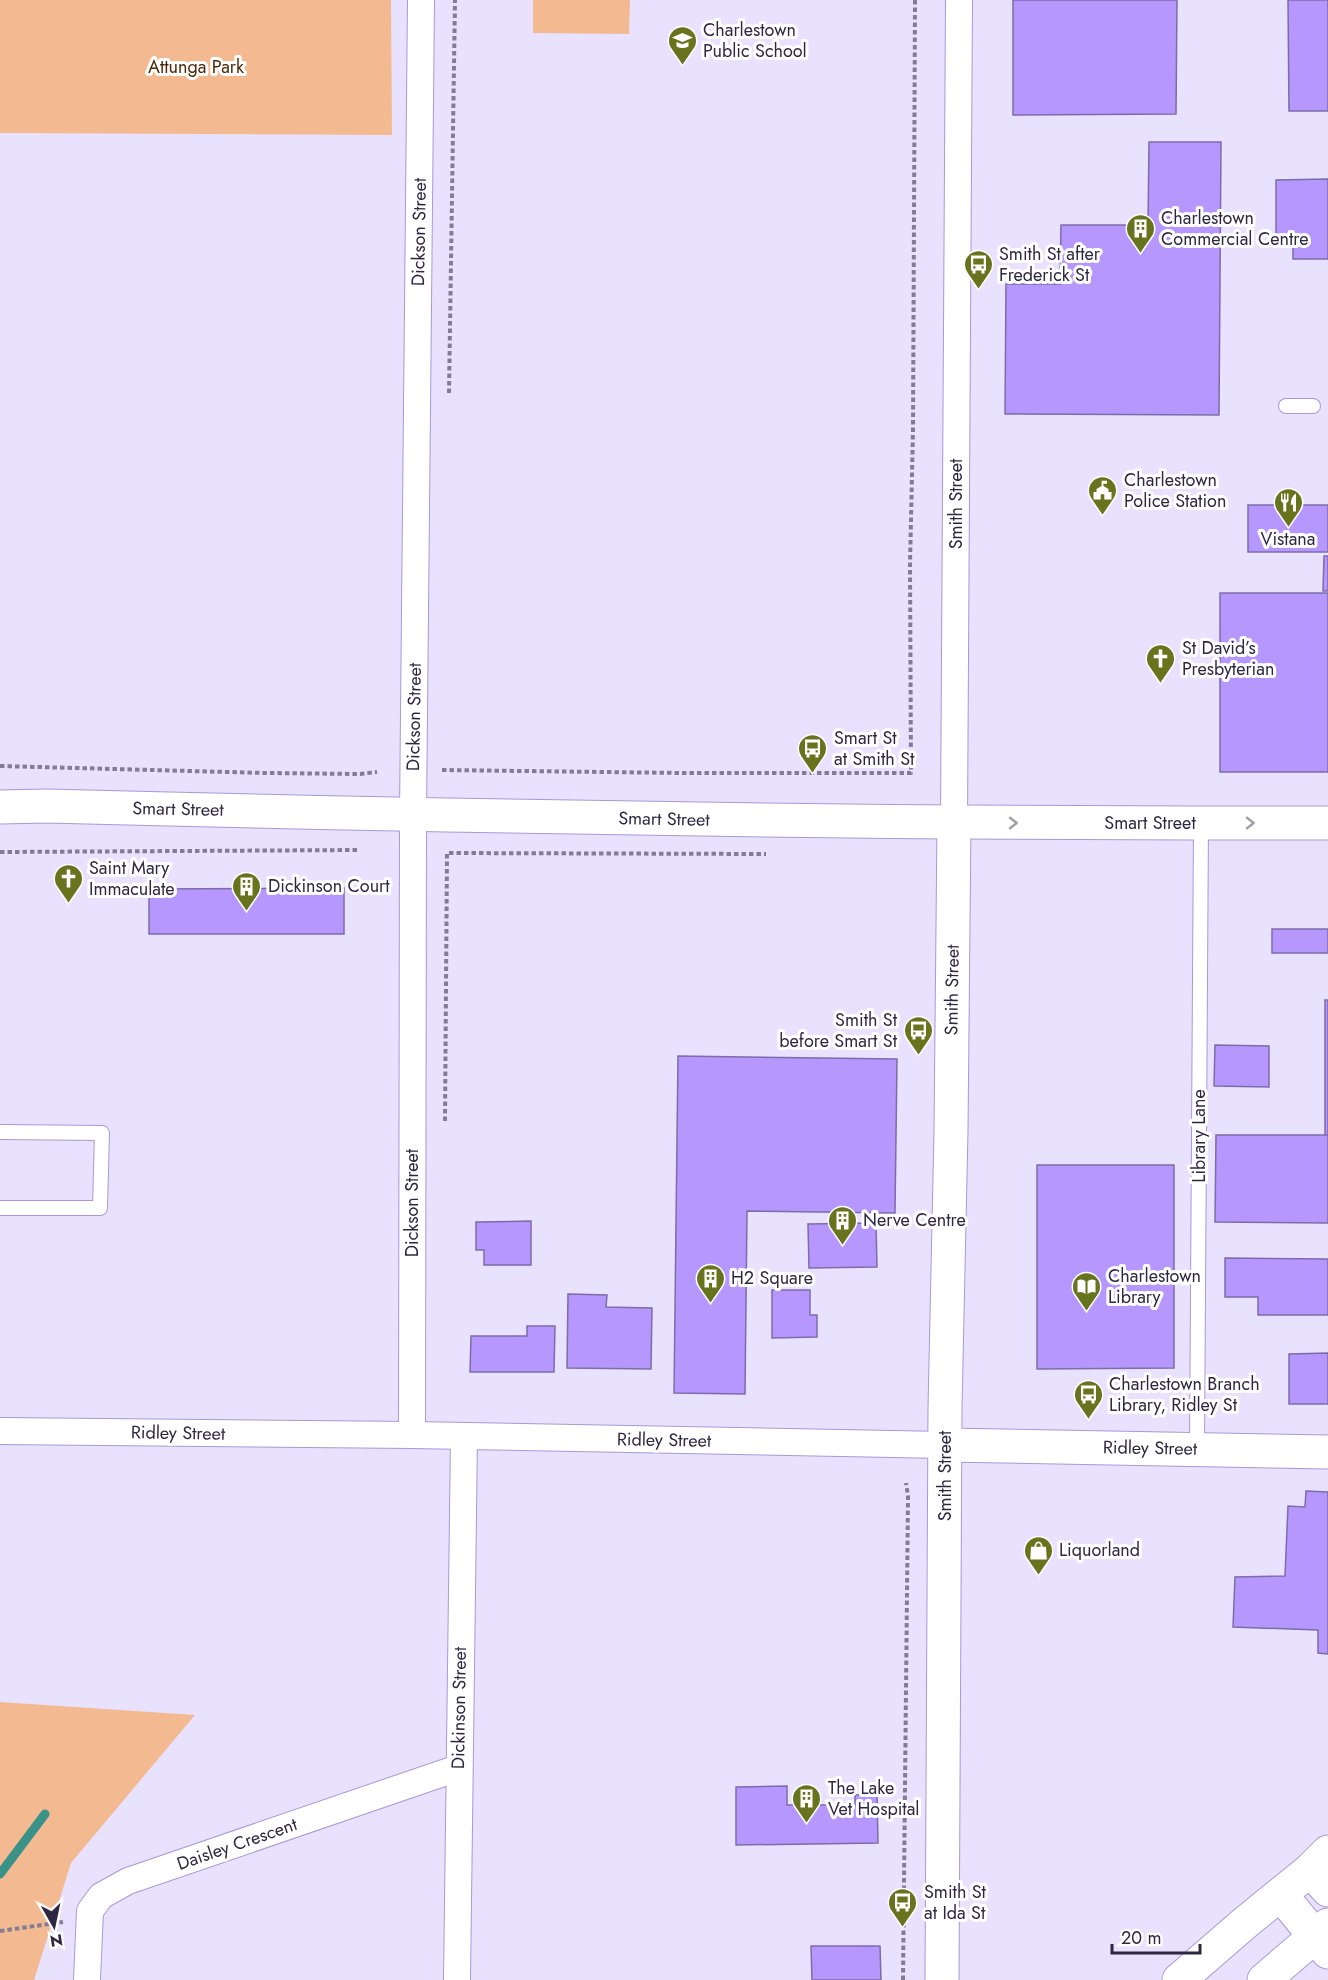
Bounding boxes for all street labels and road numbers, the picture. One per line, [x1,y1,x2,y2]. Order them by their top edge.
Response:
street label: Dickson Street [405,177,433,286]
street label: Smith Street [943,458,969,549]
street label: Dickson Street [400,662,428,771]
street label: Smart Street [132,795,225,823]
street label: Smart Street [618,805,711,833]
street label: Smart Street [1104,810,1196,836]
street label: Smith Street [938,944,966,1036]
street label: Library Lane [1186,1089,1212,1183]
street label: Dickson Street [399,1148,425,1257]
street label: Ridley Street [131,1419,226,1447]
street label: Ridley Street [617,1426,712,1454]
street label: Smith Street [932,1430,958,1521]
street label: Ridley Street [1103,1434,1198,1462]
street label: Dickinson Street [445,1646,473,1769]
street label: Daisley Crescent [173,1811,301,1877]

